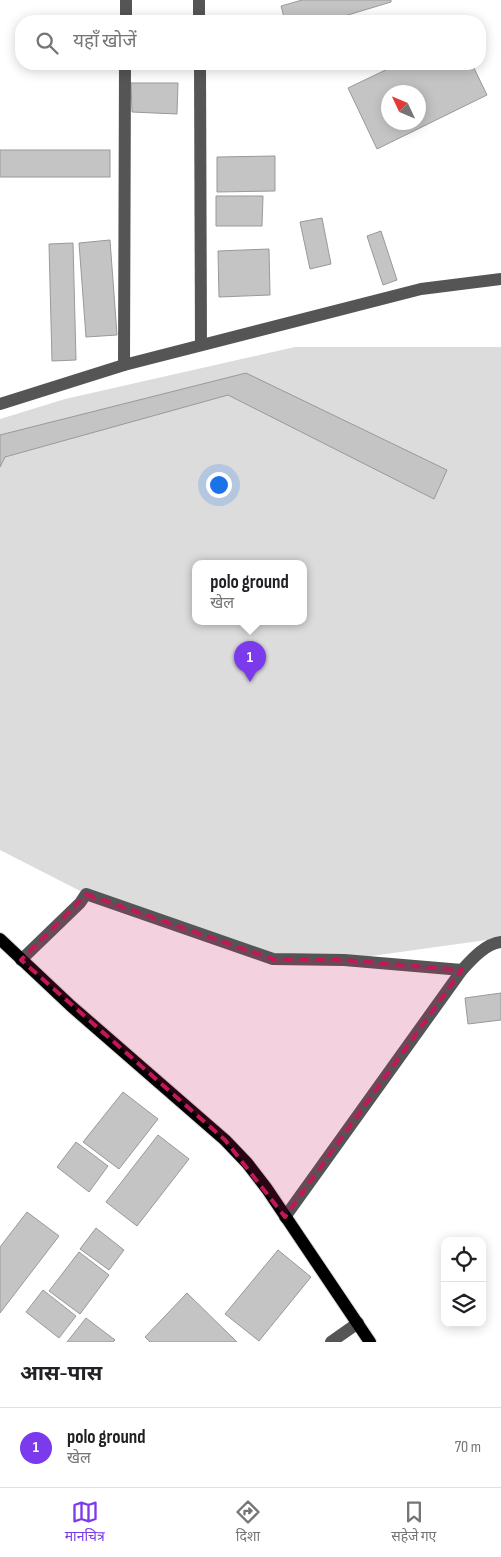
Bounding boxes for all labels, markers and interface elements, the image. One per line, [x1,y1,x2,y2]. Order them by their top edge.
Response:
search box [15,15,486,70]
icon: search [33,29,61,57]
text: यहाँ खोजें [73,30,137,53]
north arrow [381,85,426,130]
your location [206,472,232,498]
popup [192,560,307,625]
text: polo ground [210,571,289,594]
text: खेल [210,594,234,613]
pin: 1 [234,641,266,682]
map controls [441,1237,486,1327]
button: locate [441,1237,486,1282]
button: layers [441,1282,486,1327]
text: आस-पास [20,1361,102,1386]
text: polo ground [67,1426,146,1449]
text: 1 [33,1438,39,1457]
text: 70 m [455,1438,481,1457]
text: खेल [67,1449,91,1468]
tab: मानचित्र [65,1498,105,1547]
tab: दिशा [234,1498,262,1547]
tab: सहेजे गए [391,1498,436,1547]

